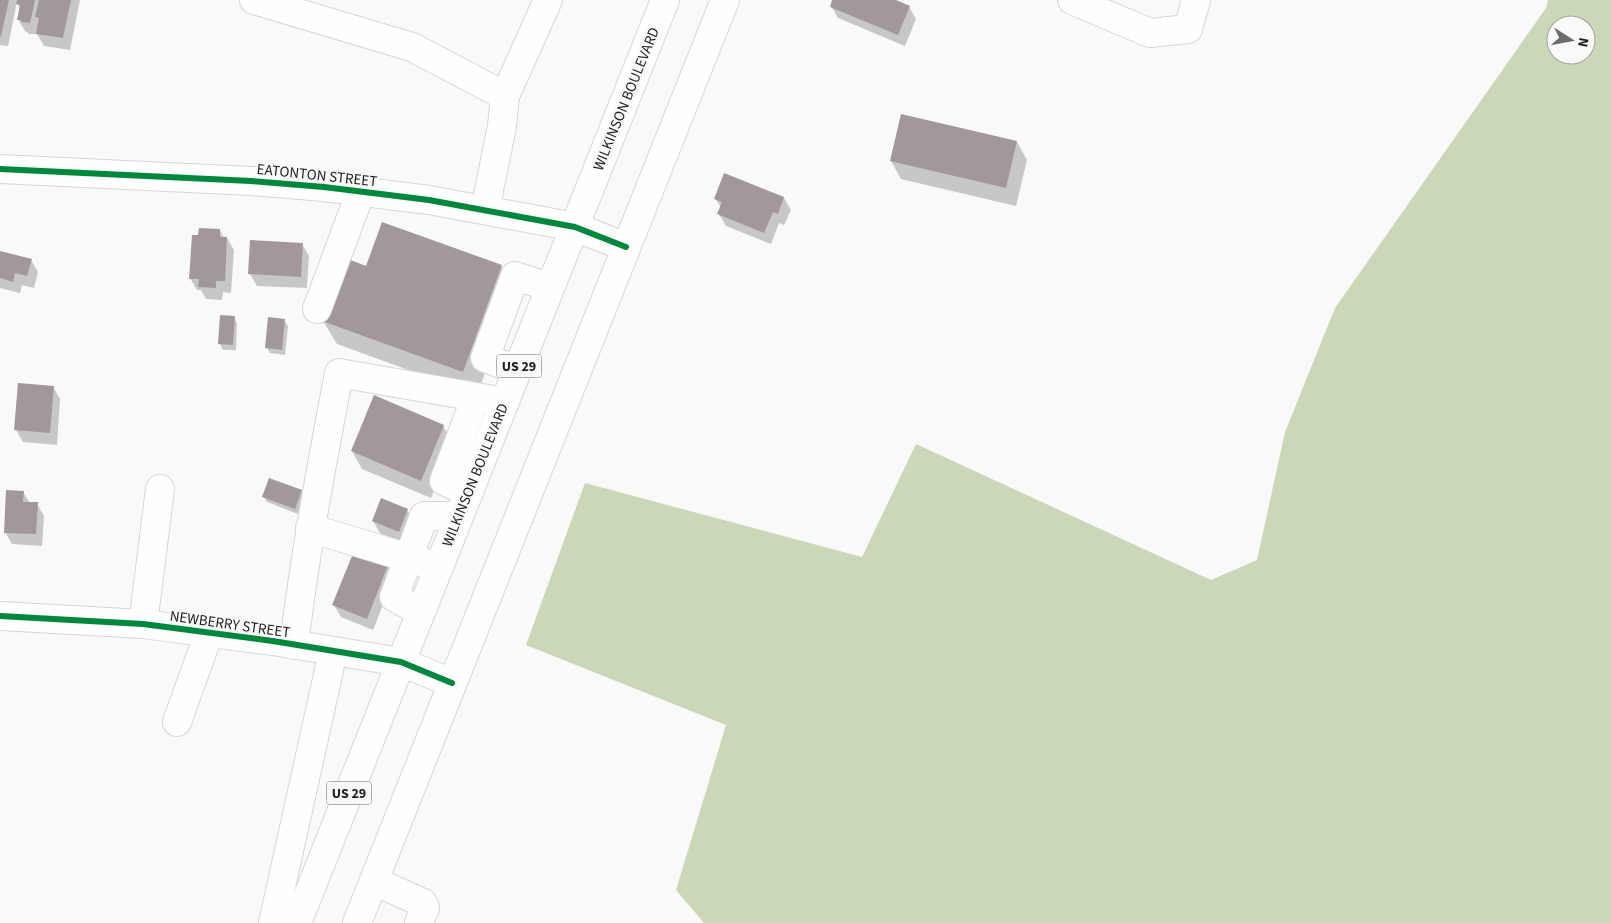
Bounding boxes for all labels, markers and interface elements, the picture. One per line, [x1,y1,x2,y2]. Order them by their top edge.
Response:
north arrow [1546,15,1596,65]
street label: WILKINSON BOULEVARD [588,24,665,174]
text: N [1572,36,1593,49]
street label: EATONTON STREET [256,159,378,192]
road number: US 29 [496,354,542,378]
street label: WILKINSON BOULEVARD [437,400,514,550]
street label: NEWBERRY STREET [168,606,292,643]
road number: US 29 [326,781,372,804]

